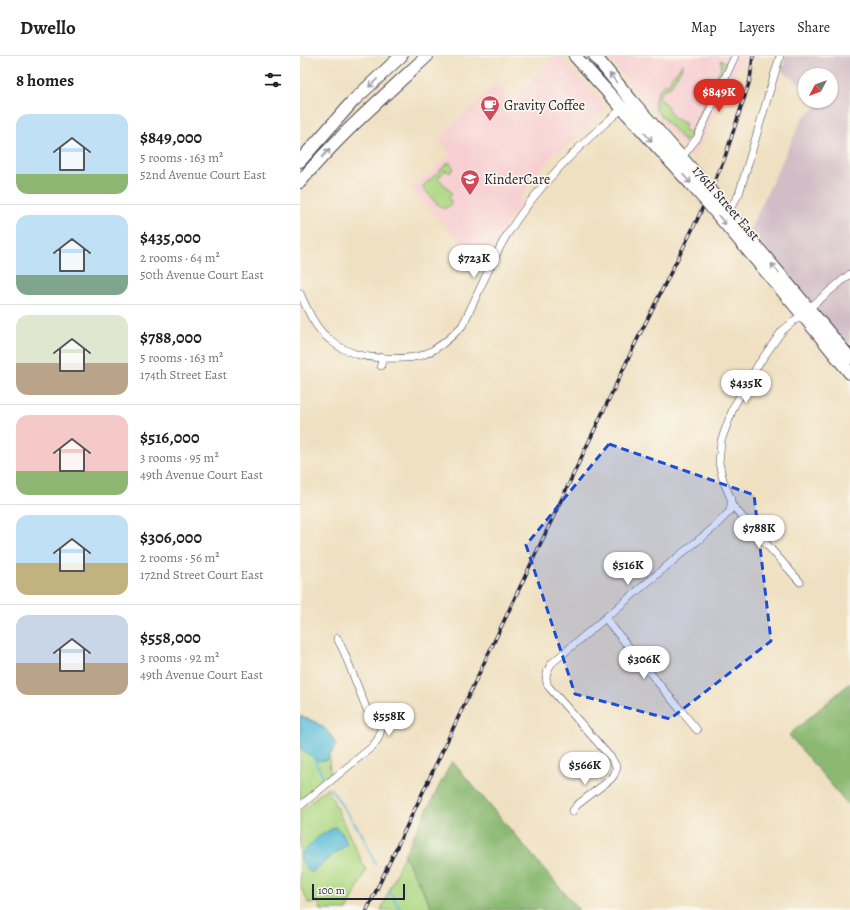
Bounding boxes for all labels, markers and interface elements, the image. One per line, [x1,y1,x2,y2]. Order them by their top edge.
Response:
text: Dwello [20,15,76,41]
text: Map [691,18,717,37]
text: Layers [739,18,775,37]
text: Share [797,18,830,37]
north arrow [798,68,838,108]
map controls [798,68,838,108]
text: 8 homes [16,69,74,92]
icon: filters [262,69,284,91]
one-way arrow [609,73,618,83]
one-way arrow [368,78,378,88]
pin: $849K [691,79,747,113]
text: $849K [703,83,735,100]
cafe icon: Gravity Coffee [479,94,501,122]
place label: Gravity Coffee [504,96,585,115]
text: $849,000 [140,126,202,149]
icon: home [48,130,96,178]
one-way arrow [643,132,653,142]
one-way arrow [321,147,330,158]
text: 5 rooms · 163 m² [140,149,223,166]
street label: 176th Street East [688,161,764,245]
text: 52nd Avenue Court East [140,166,266,183]
school or university icon: KinderCare [459,168,481,196]
place label: KinderCare [484,170,550,189]
one-way arrow [682,174,691,184]
one-way arrow [717,215,726,226]
text: $435,000 [140,226,201,249]
icon: home [48,231,96,279]
pin: $723K [446,245,502,279]
text: 2 rooms · 64 m² [140,249,220,266]
text: $723K [458,249,490,266]
one-way arrow [770,262,779,273]
text: 50th Avenue Court East [140,266,264,283]
text: $788,000 [140,326,202,349]
icon: home [48,331,96,379]
text: 5 rooms · 163 m² [140,349,223,366]
text: 174th Street East [140,366,227,383]
pin: $435K [718,370,774,404]
text: $435K [730,374,762,391]
text: $516,000 [140,426,199,449]
icon: home [48,431,96,479]
text: 3 rooms · 95 m² [140,449,219,466]
text: 49th Avenue Court East [140,466,263,483]
pin: $788K [731,515,787,549]
text: $788K [743,519,775,536]
text: $306,000 [140,526,202,549]
icon: home [48,531,96,579]
text: 2 rooms · 56 m² [140,549,220,566]
pin: $516K [600,552,656,586]
text: $516K [613,556,643,573]
text: 172nd Street Court East [140,566,264,583]
text: $558,000 [140,626,201,649]
icon: home [48,631,96,679]
pin: $306K [616,646,672,680]
text: 3 rooms · 92 m² [140,649,219,666]
text: $306K [628,650,660,667]
text: 49th Avenue Court East [140,666,263,683]
pin: $558K [361,703,417,737]
text: $558K [373,707,405,724]
pin: $566K [557,752,613,786]
text: $566K [569,756,601,773]
scale bar [312,882,405,901]
text: 100 m [318,883,345,898]

